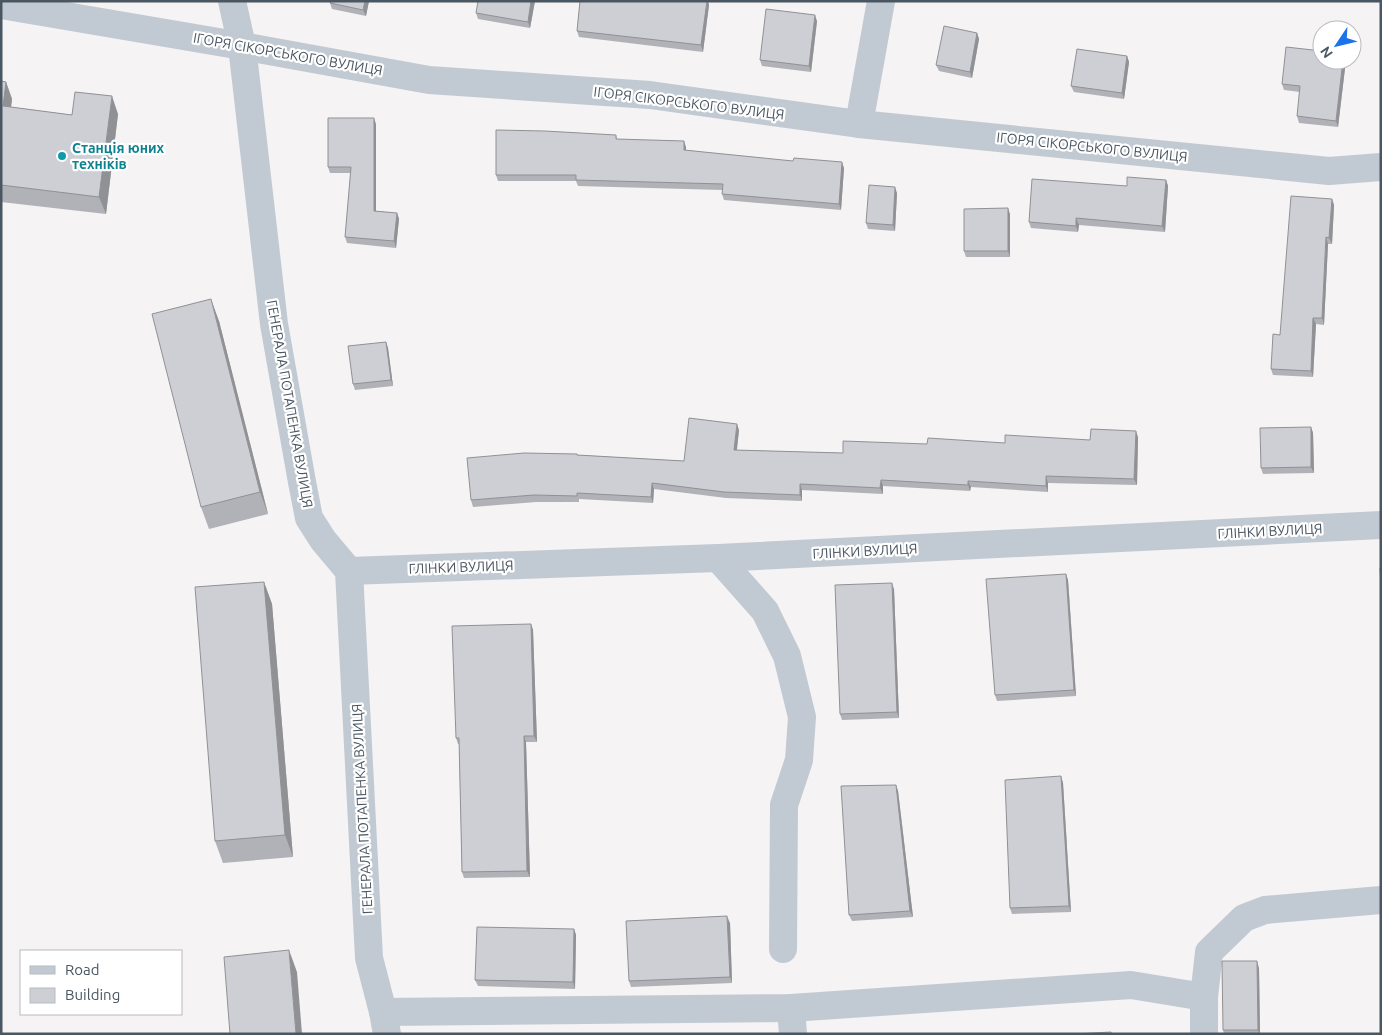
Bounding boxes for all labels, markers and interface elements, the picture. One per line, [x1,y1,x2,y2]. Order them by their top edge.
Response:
north arrow [1312,20,1362,70]
street label: ІГОРЯ СІКОРСЬКОГО ВУЛИЦЯ [192,29,384,79]
text: N [1317,44,1336,61]
street label: ІГОРЯ СІКОРСЬКОГО ВУЛИЦЯ [593,83,785,123]
street label: ІГОРЯ СІКОРСЬКОГО ВУЛИЦЯ [996,129,1188,165]
place label: Станція юних техніків [72,140,164,172]
marker: Станція юних техніків [56,150,68,162]
street label: ГЕНЕРАЛА ПОТАПЕНКА ВУЛИЦЯ [264,299,316,509]
street label: ГЛІНКИ ВУЛИЦЯ [1217,520,1323,542]
street label: ГЛІНКИ ВУЛИЦЯ [812,540,918,562]
street label: ГЛІНКИ ВУЛИЦЯ [408,557,514,577]
street label: ГЕНЕРАЛА ПОТАПЕНКА ВУЛИЦЯ [348,703,376,915]
legend [20,950,182,1015]
text: Road [65,961,100,978]
text: Building [65,986,120,1003]

